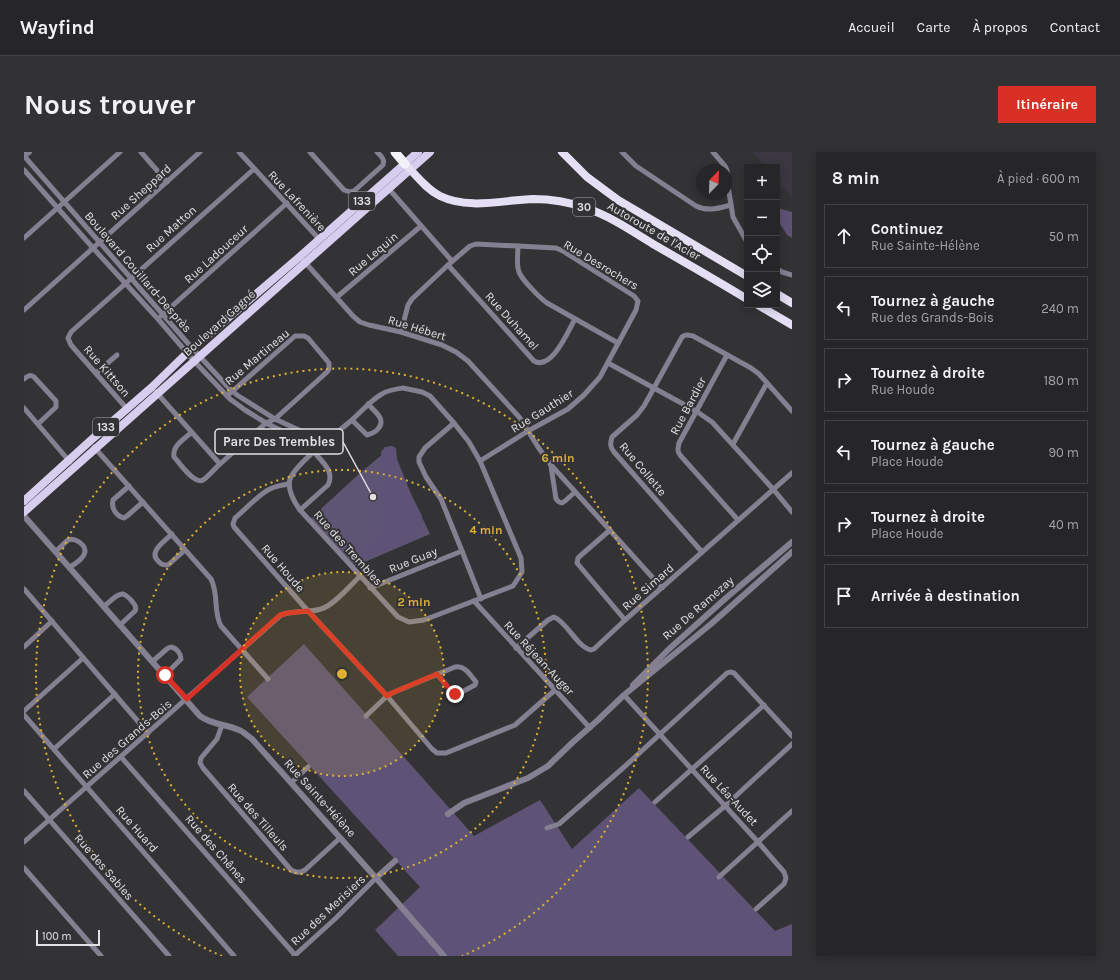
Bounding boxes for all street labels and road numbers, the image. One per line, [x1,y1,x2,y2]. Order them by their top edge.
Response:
street label: Rue Sheppard [108,161,174,223]
street label: Rue Lafrenière [265,168,329,234]
road number: 133 [349,192,375,210]
road number: 30 [573,198,595,216]
street label: Autoroute de l'Acier [605,199,704,264]
street label: Rue Matton [143,203,199,255]
street label: Boulevard Couillard-Desprès [82,209,194,335]
street label: Rue Ladouceur [181,221,251,286]
street label: Rue Lequin [345,229,401,279]
street label: Rue Desrochers [561,237,641,293]
street label: Boulevard Gagné [180,287,258,359]
street label: Rue Duhamel [482,289,542,353]
street label: Rue Hébert [386,313,448,344]
street label: Rue Martineau [222,326,292,388]
street label: Rue Kittson [81,342,133,400]
street label: Rue Bardier [667,374,709,437]
street label: Rue Gauthier [508,386,576,436]
road number: 133 [93,418,119,436]
street label: Rue Collette [617,439,669,499]
street label: Rue des Trembles [311,508,385,588]
street label: Rue Houde [258,541,308,595]
street label: Rue Guay [387,544,440,576]
street label: Rue Simard [619,561,677,613]
street label: Rue De Ramezay [660,573,737,643]
street label: Rue Réjean-Auger [501,618,577,699]
street label: Rue des Grands-Bois [80,696,174,782]
street label: Rue Sainte-Hélène [281,756,359,840]
street label: Rue Léa-Audet [697,762,761,829]
street label: Rue des Tilleuls [225,780,291,854]
street label: Rue Huard [113,803,161,855]
street label: Rue des Chênes [182,812,250,886]
street label: Rue des Sables [72,831,136,903]
street label: Rue des Merisiers [288,872,368,948]

